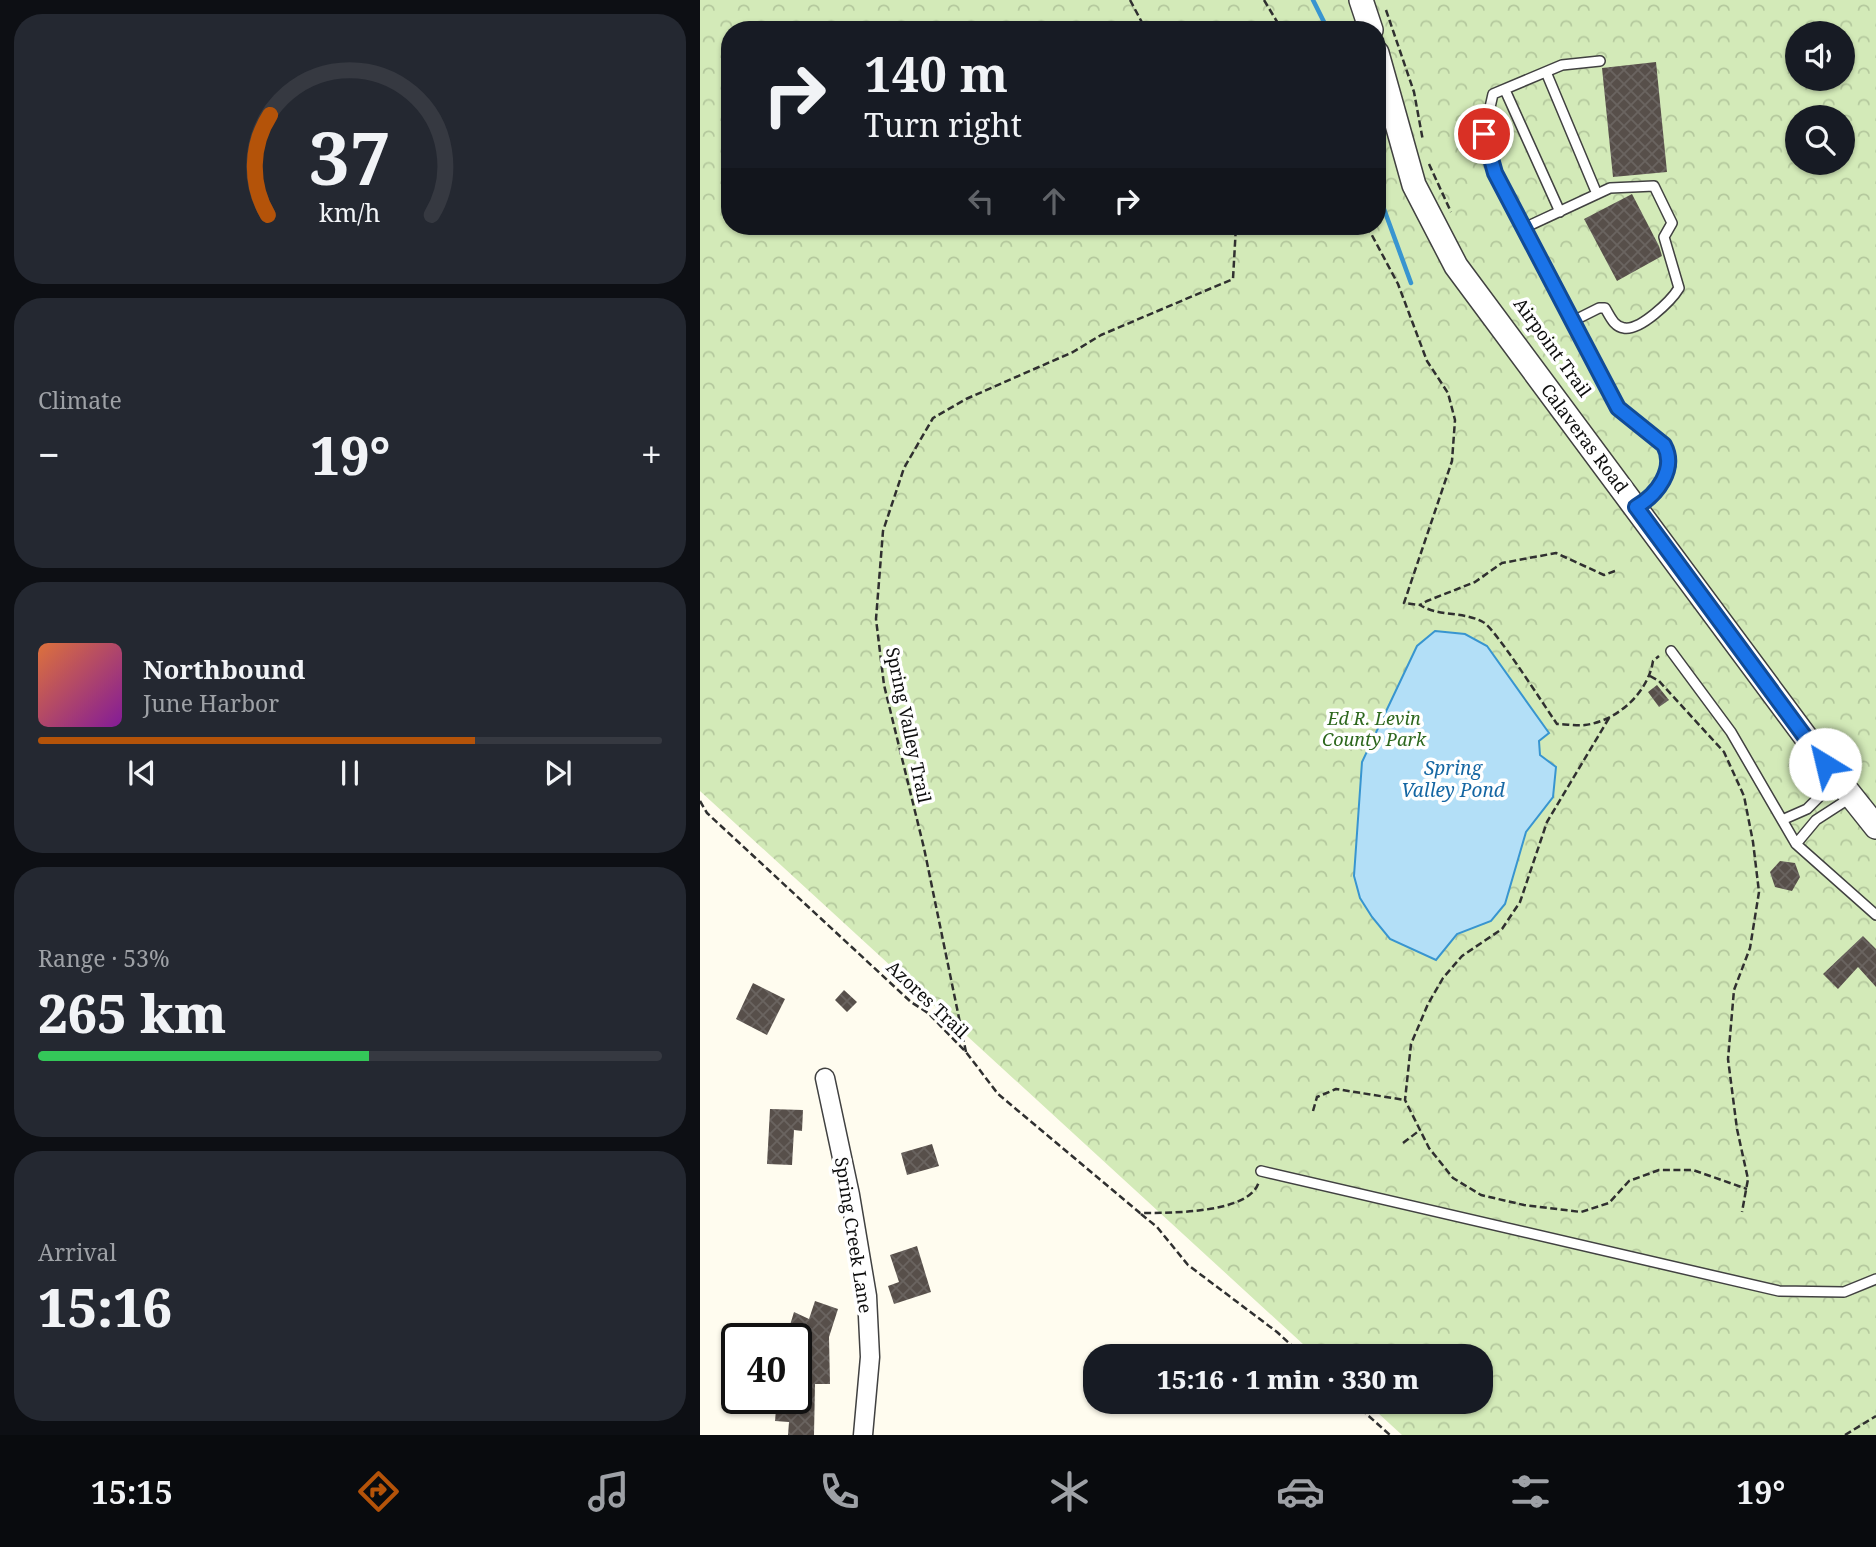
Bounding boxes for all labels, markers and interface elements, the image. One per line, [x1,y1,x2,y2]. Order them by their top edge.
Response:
map controls [1785,21,1855,175]
button: sound [1785,21,1855,91]
text: 140 m [864,40,1008,106]
icon: right [749,49,840,140]
text: Turn right [864,103,1022,146]
pin [1454,104,1514,164]
button: search [1785,105,1855,175]
text: 37 [309,107,391,206]
icon: arrive [1465,115,1503,153]
icon: left [962,182,1000,220]
icon: ahead [1035,182,1073,220]
icon: right [1108,182,1146,220]
text: km/h [319,195,381,229]
street label: Airpoint Trail [1509,292,1597,402]
street label: Calaveras Road [1536,378,1634,498]
text: Climate [38,384,122,416]
text: 19° [310,419,390,490]
text: − [38,428,60,480]
text: + [641,428,662,480]
street label: Spring Valley Trail [881,645,937,805]
text: Northbound [143,651,305,687]
text: June Harbor [143,687,279,719]
park label: Ed R. Levin County Park [1322,706,1427,751]
position arrow [1788,727,1862,801]
icon: previous [123,754,161,792]
icon: pause [331,754,369,792]
icon: next [539,754,577,792]
water label: Spring Valley Pond [1401,755,1506,803]
text: Range · 53% [38,942,170,974]
street label: Azores Trail [882,955,974,1043]
text: 265 km [38,977,226,1048]
street label: Spring Creek Lane [830,1155,878,1315]
text: Arrival [38,1236,117,1268]
text: 15:16 [38,1271,172,1342]
speed limit sign: 40 [721,1323,812,1414]
text: 15:16 · 1 min · 330 m [1157,1361,1419,1397]
icon: directions [354,1467,403,1516]
icon: music [584,1467,633,1516]
icon: phone [815,1467,864,1516]
icon: climate [1045,1467,1094,1516]
icon: car [1276,1467,1325,1516]
icon: filters [1506,1467,1555,1516]
text: 15:15 [91,1470,173,1513]
text: 19° [1736,1470,1785,1513]

